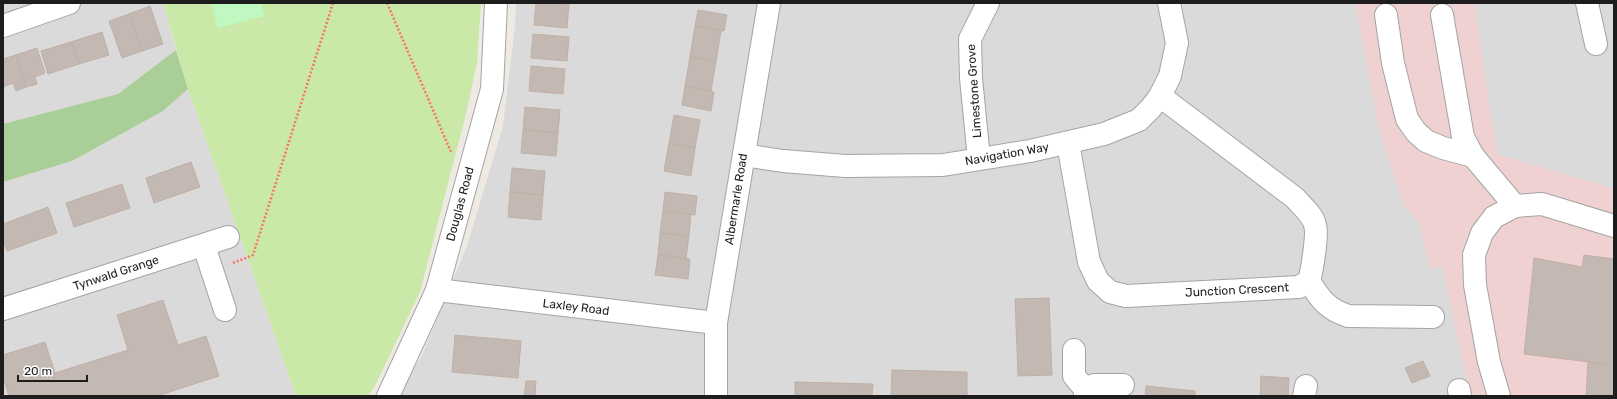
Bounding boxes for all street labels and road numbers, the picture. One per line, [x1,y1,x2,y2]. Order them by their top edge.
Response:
street label: Limestone Grove [964,43,984,138]
street label: Navigation Way [964,140,1050,168]
street label: Albermarle Road [722,152,750,246]
street label: Douglas Road [443,165,477,243]
street label: Tynwald Grange [71,252,161,293]
street label: Junction Crescent [1185,280,1290,300]
street label: Laxley Road [542,296,610,318]

